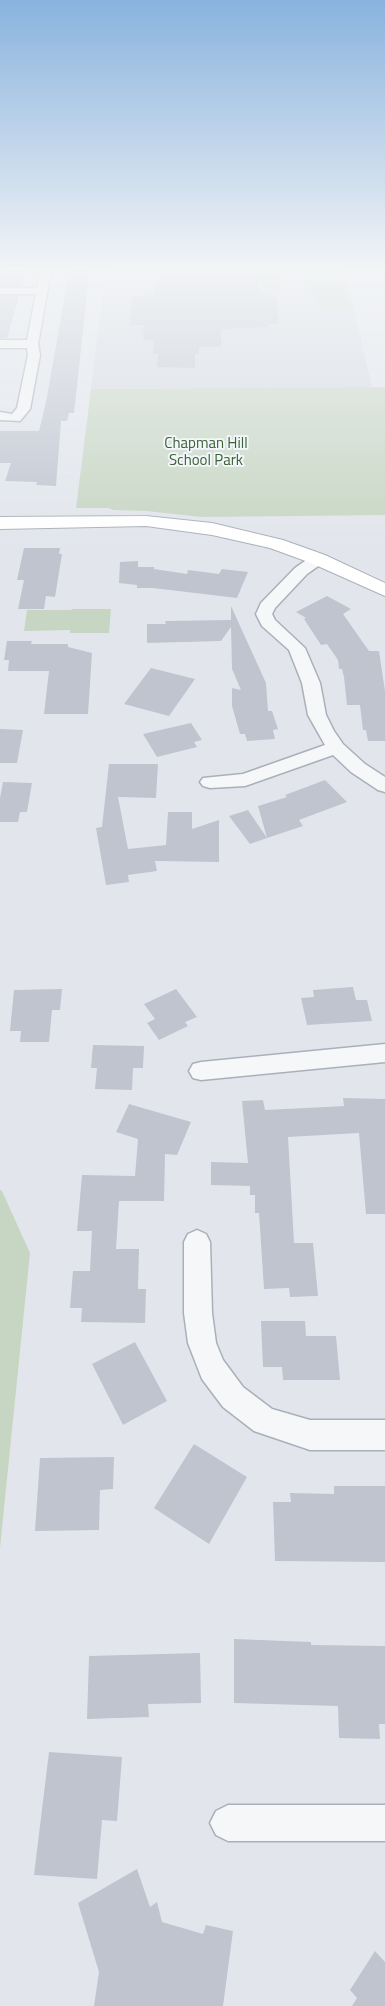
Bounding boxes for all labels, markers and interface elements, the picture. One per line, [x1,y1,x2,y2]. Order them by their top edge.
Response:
park label: Chapman Hill School Park [164,435,248,470]

